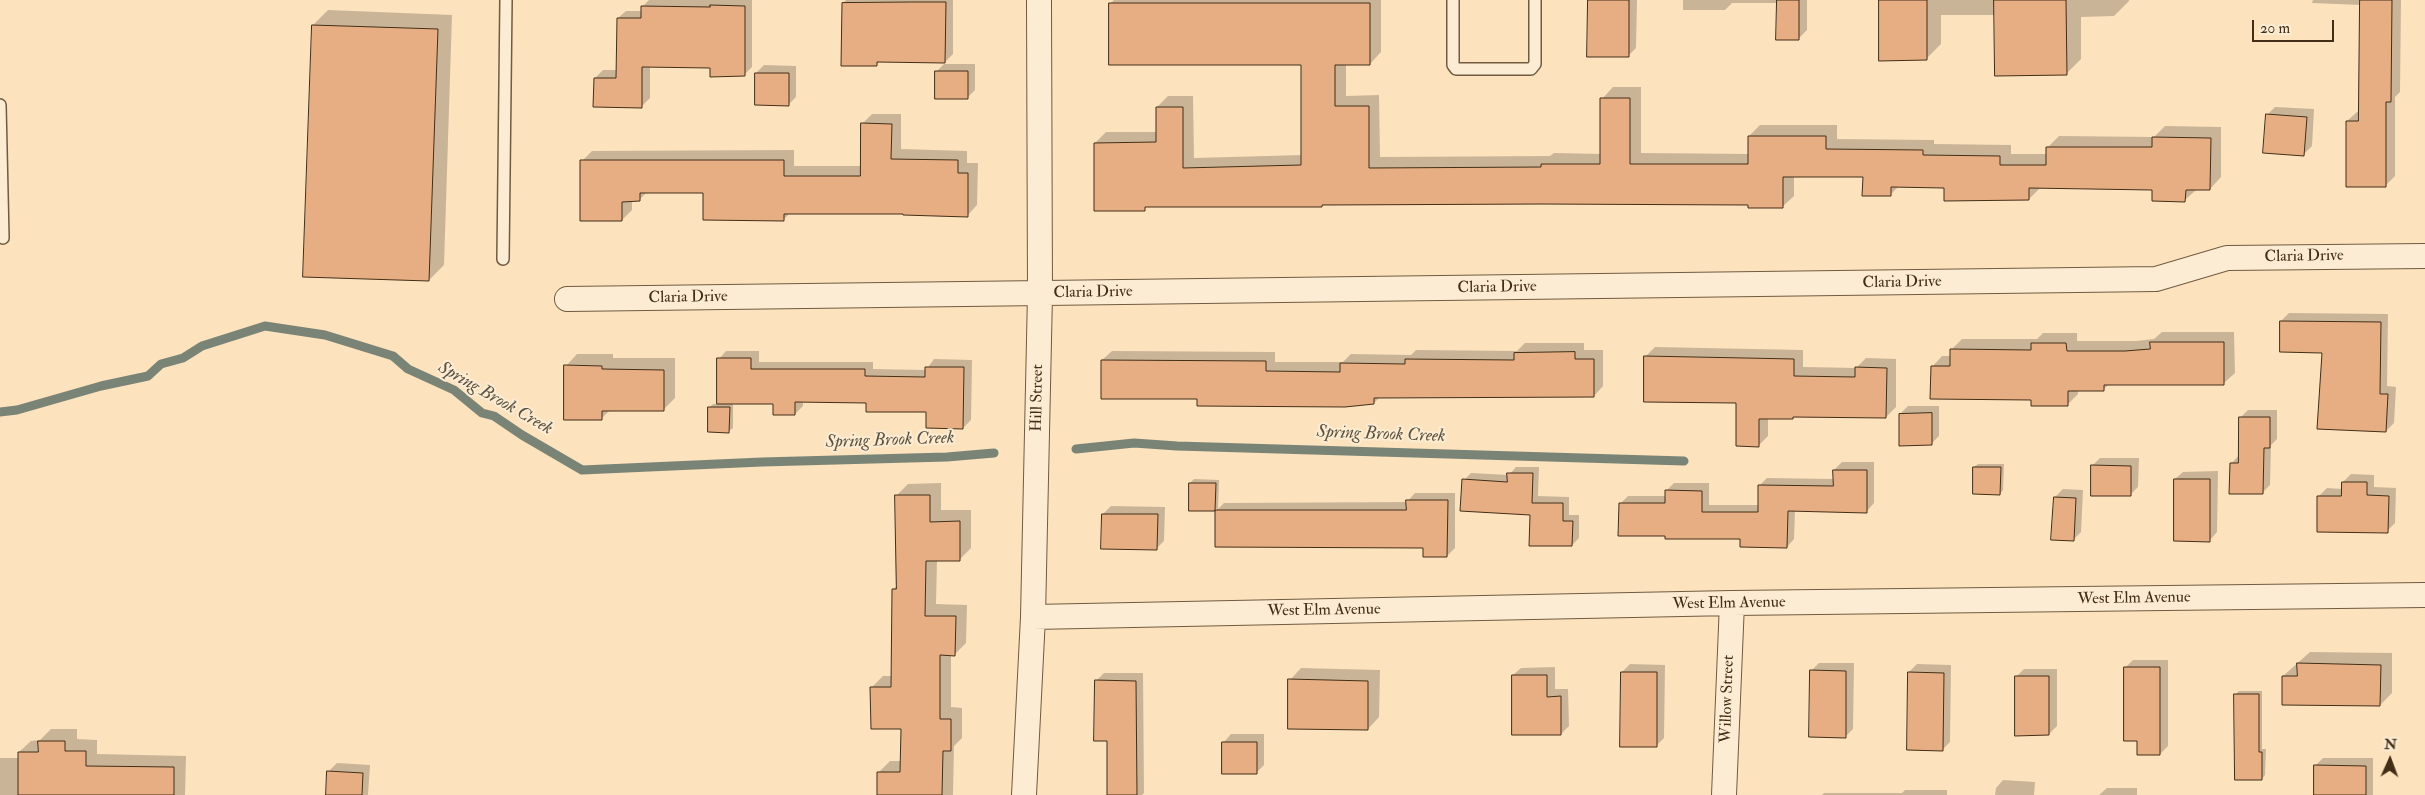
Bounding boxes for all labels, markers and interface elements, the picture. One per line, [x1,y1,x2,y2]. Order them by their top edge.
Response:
scale bar [2255,10,2338,42]
text: 20 m [2260,19,2290,38]
street label: Claria Drive [2264,247,2344,267]
street label: Claria Drive [1862,273,1942,293]
street label: Claria Drive [1457,278,1537,298]
street label: Claria Drive [1053,283,1133,303]
street label: Claria Drive [648,288,728,308]
water label: Spring Brook Creek [434,357,556,441]
street label: Hill Street [1028,364,1048,432]
water label: Spring Brook Creek [1316,422,1446,448]
water label: Spring Brook Creek [825,428,955,454]
street label: West Elm Avenue [2077,588,2191,610]
street label: West Elm Avenue [1672,593,1786,615]
street label: West Elm Avenue [1267,600,1381,622]
street label: Willow Street [1717,655,1739,743]
north arrow [2365,735,2415,785]
text: N [2384,736,2397,753]

